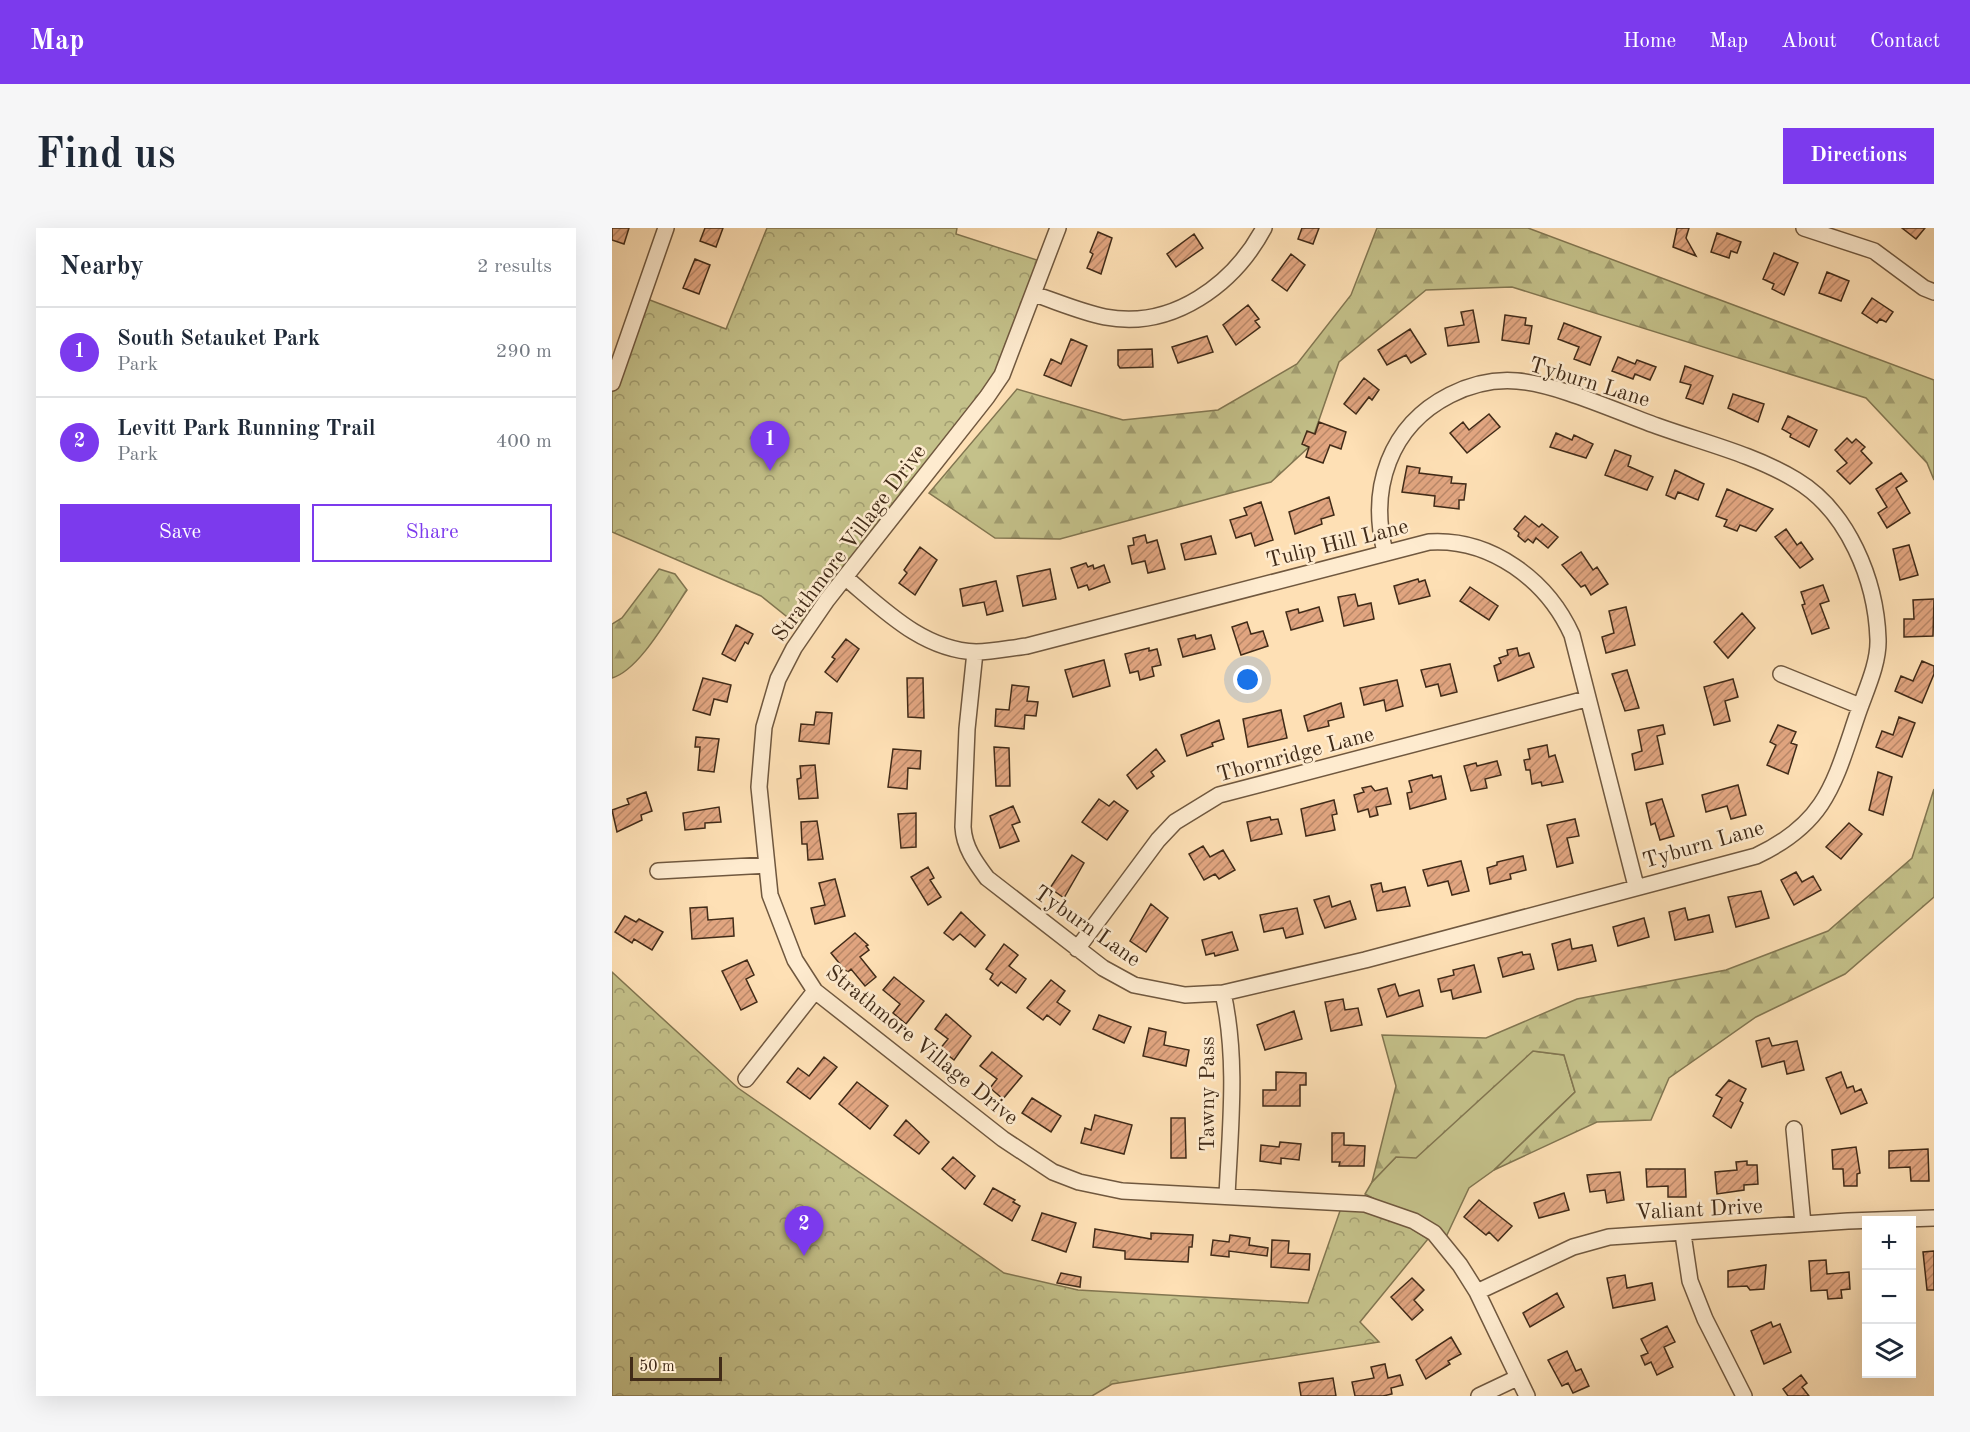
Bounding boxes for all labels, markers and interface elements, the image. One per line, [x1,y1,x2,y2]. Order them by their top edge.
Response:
text: Map [30,28,84,56]
text: Home [1623,31,1676,52]
text: Map [1709,31,1748,52]
text: About [1781,31,1837,52]
text: Contact [1870,31,1940,52]
button: Directions [1783,128,1934,184]
text: Find us [36,135,175,177]
text: Nearby [60,254,144,280]
text: 2 results [477,257,552,277]
text: South Setauket Park [117,328,320,350]
text: 1 [74,342,85,362]
text: 290 m [496,342,552,362]
street label: Tyburn Lane [1526,354,1652,412]
text: Park [117,355,158,375]
text: Levitt Park Running Trail [117,418,376,440]
pin: 1 [750,422,790,471]
text: 2 [74,432,85,452]
text: 400 m [496,432,552,452]
street label: Strathmore Village Drive [769,441,931,646]
text: Park [117,445,158,465]
button: Save [60,504,300,562]
button: Share [312,504,552,562]
street label: Tulip Hill Lane [1264,516,1411,572]
your location [1233,665,1262,694]
street label: Thornridge Lane [1215,723,1376,786]
street label: Tyburn Lane [1640,817,1767,873]
street label: Tyburn Lane [1029,882,1144,972]
street label: Strathmore Village Drive [821,961,1022,1130]
street label: Tawny Pass [1197,1036,1219,1152]
street label: Valiant Drive [1635,1196,1763,1224]
pin: 2 [784,1206,824,1256]
map controls [1862,1216,1916,1378]
button: + [1862,1216,1916,1270]
button: − [1862,1270,1916,1324]
button: layers [1862,1324,1916,1378]
scale bar [630,1354,722,1382]
text: 50 m [639,1359,675,1375]

